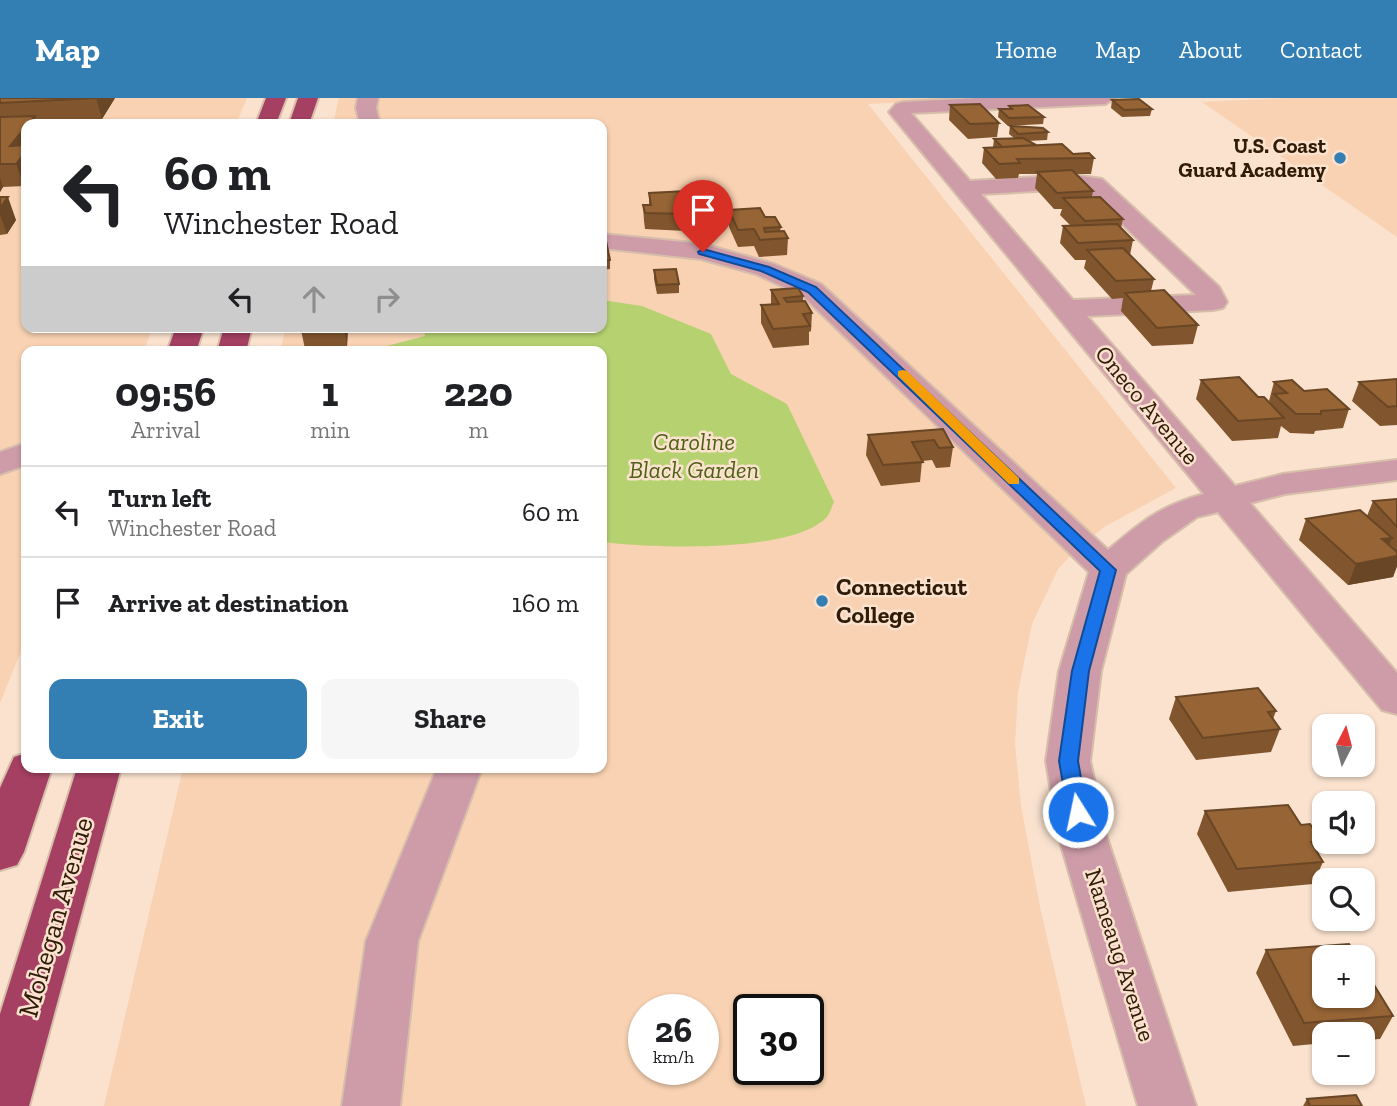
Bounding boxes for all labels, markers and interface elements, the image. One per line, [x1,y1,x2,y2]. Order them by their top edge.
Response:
text: Map [35,30,100,69]
text: Home [995,35,1057,64]
text: Map [1095,35,1141,64]
text: About [1179,35,1242,64]
text: Contact [1280,35,1362,64]
place label: U.S. Coast Guard Academy [1178,133,1327,182]
text: 60 m [164,144,271,203]
icon: left [49,147,140,238]
marker: U.S. Coast Guard Academy [1332,150,1348,166]
pin [673,180,733,252]
icon: arrive [684,191,722,229]
text: Winchester Road [164,204,398,242]
icon: left [222,280,260,318]
icon: ahead [295,280,333,318]
icon: right [368,280,406,318]
street label: Oneco Avenue [1089,339,1206,470]
text: 09:56 [115,366,216,417]
text: 1 [322,366,339,417]
text: 220 [444,366,513,417]
text: Arrival [131,416,200,444]
text: min [310,416,350,444]
text: m [468,416,488,444]
park label: Caroline Black Garden [629,427,759,484]
text: Turn left [108,482,211,514]
icon: left [49,493,87,531]
text: 60 m [522,496,579,528]
text: Winchester Road [108,514,276,542]
place label: Connecticut College [836,572,967,629]
icon: arrive [49,584,87,622]
text: Arrive at destination [108,587,348,619]
text: 160 m [512,587,579,619]
marker: Connecticut College [814,593,830,609]
button: Exit [49,679,307,759]
button: Share [321,679,579,759]
north arrow [1312,714,1376,777]
map controls [1312,714,1375,1085]
position arrow [1041,775,1115,849]
button: sound [1312,791,1375,854]
street label: Mohegan Avenue [11,813,100,1021]
street label: Nameaug Avenue [1079,865,1162,1045]
button: search [1312,868,1375,931]
button: + [1312,945,1375,1008]
speed limit sign: 30 [733,994,824,1085]
text: 26 [655,1009,692,1051]
button: − [1312,1022,1375,1085]
text: km/h [653,1046,694,1068]

